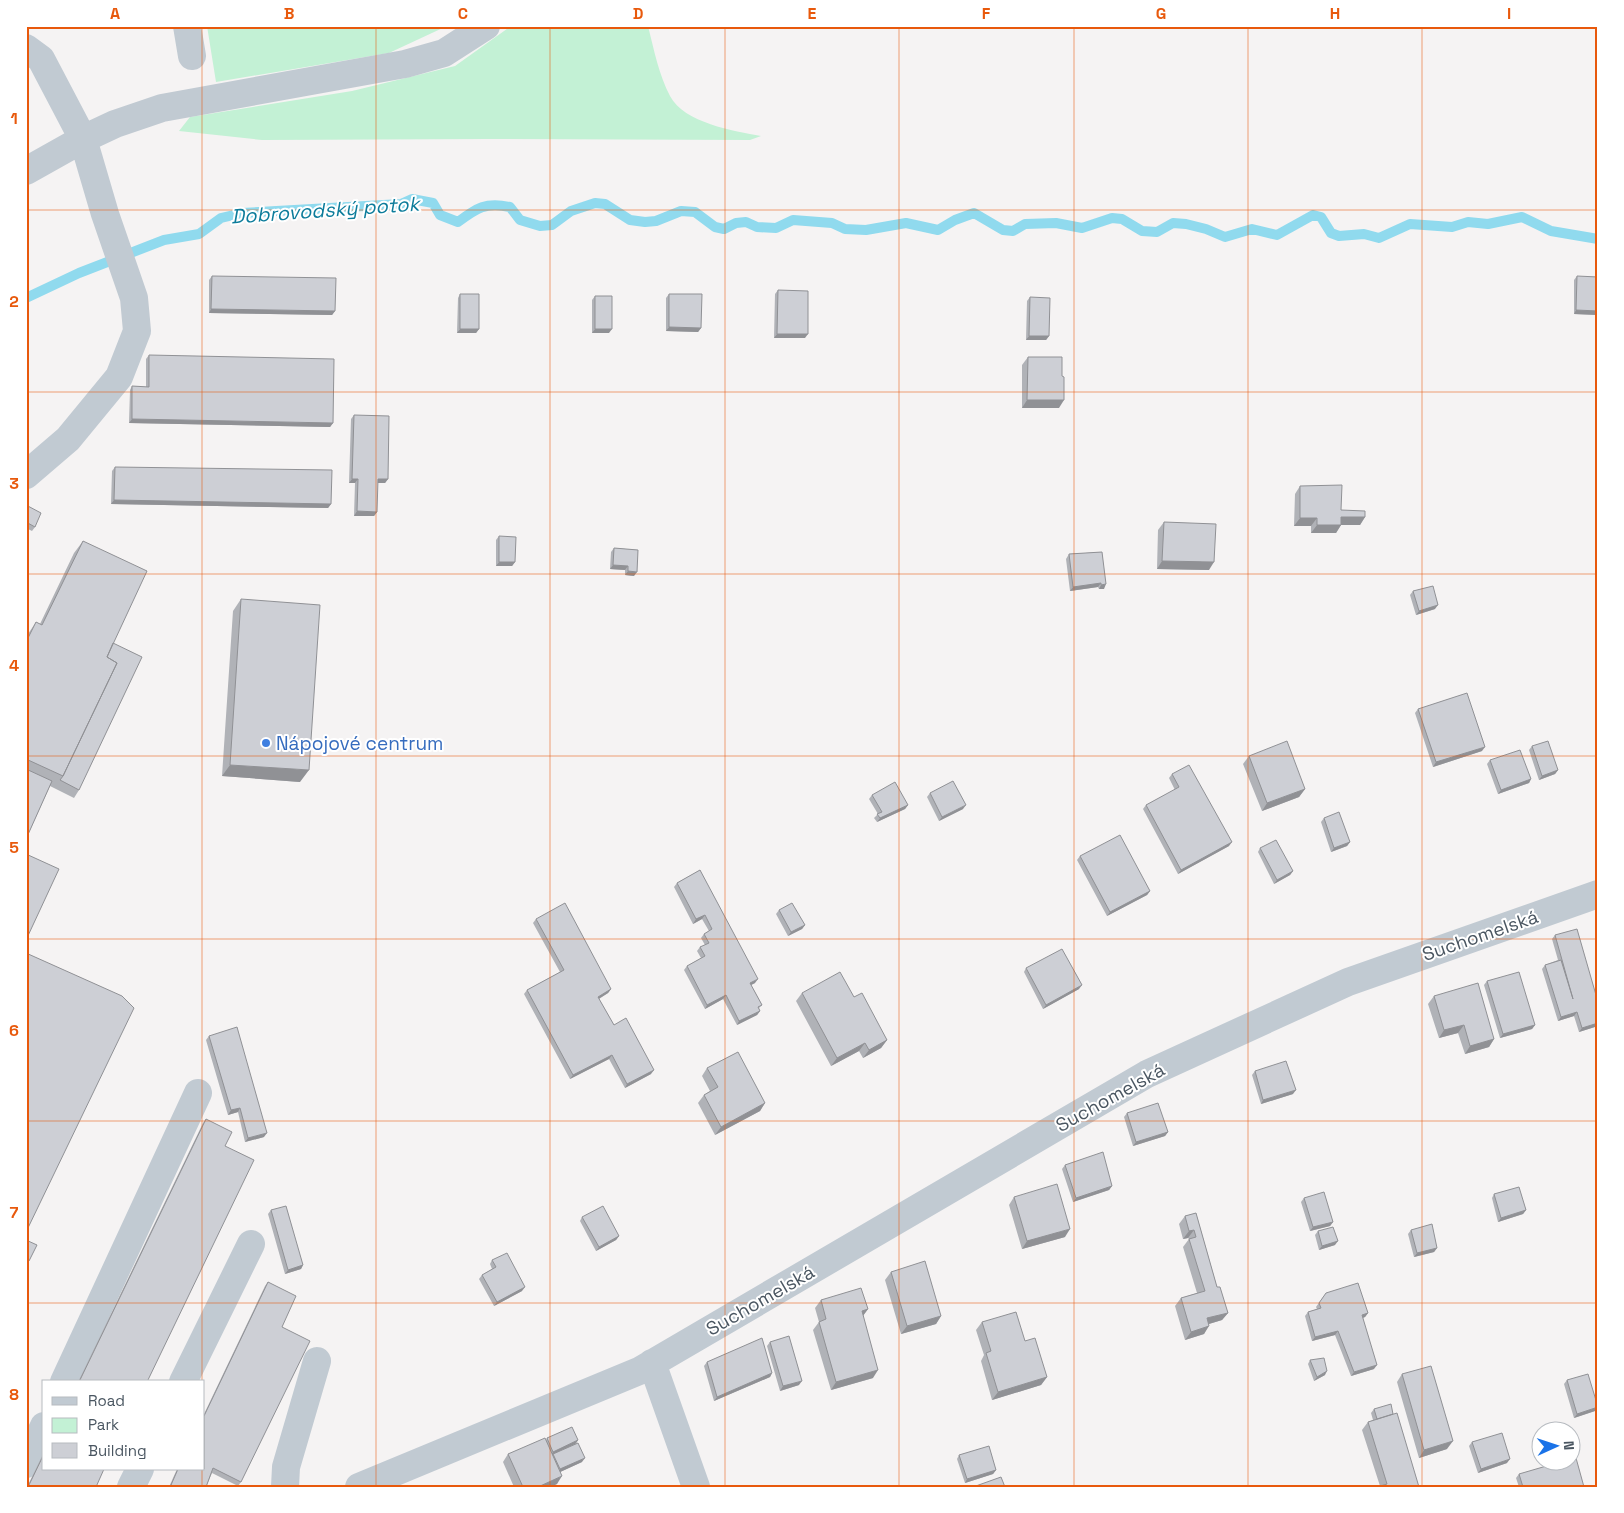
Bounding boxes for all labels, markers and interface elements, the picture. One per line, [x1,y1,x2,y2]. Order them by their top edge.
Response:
text: A [110,3,120,24]
text: B [284,3,294,24]
text: C [458,3,468,24]
text: D [633,3,643,24]
text: E [808,3,817,24]
text: F [982,3,991,24]
text: G [1156,3,1166,24]
text: H [1330,3,1340,24]
text: I [1507,3,1511,24]
text: 1 [10,108,18,129]
water label: Dobrovodský potok [230,190,422,230]
text: 2 [9,291,19,312]
text: 3 [9,473,19,494]
text: 4 [9,655,19,676]
place label: Nápojové centrum [276,731,443,756]
marker: Nápojové centrum [260,737,272,749]
text: 5 [9,837,19,858]
street label: Suchomelská [1419,904,1542,967]
text: 6 [9,1020,19,1041]
street label: Suchomelská [1051,1057,1169,1138]
text: 7 [10,1202,19,1223]
street label: Suchomelská [702,1259,819,1342]
legend [42,1380,205,1470]
text: 8 [9,1384,19,1405]
text: Road [88,1391,125,1410]
text: Park [88,1415,119,1434]
north arrow [1532,1420,1582,1470]
text: N [1560,1440,1578,1450]
text: Building [88,1441,147,1460]

